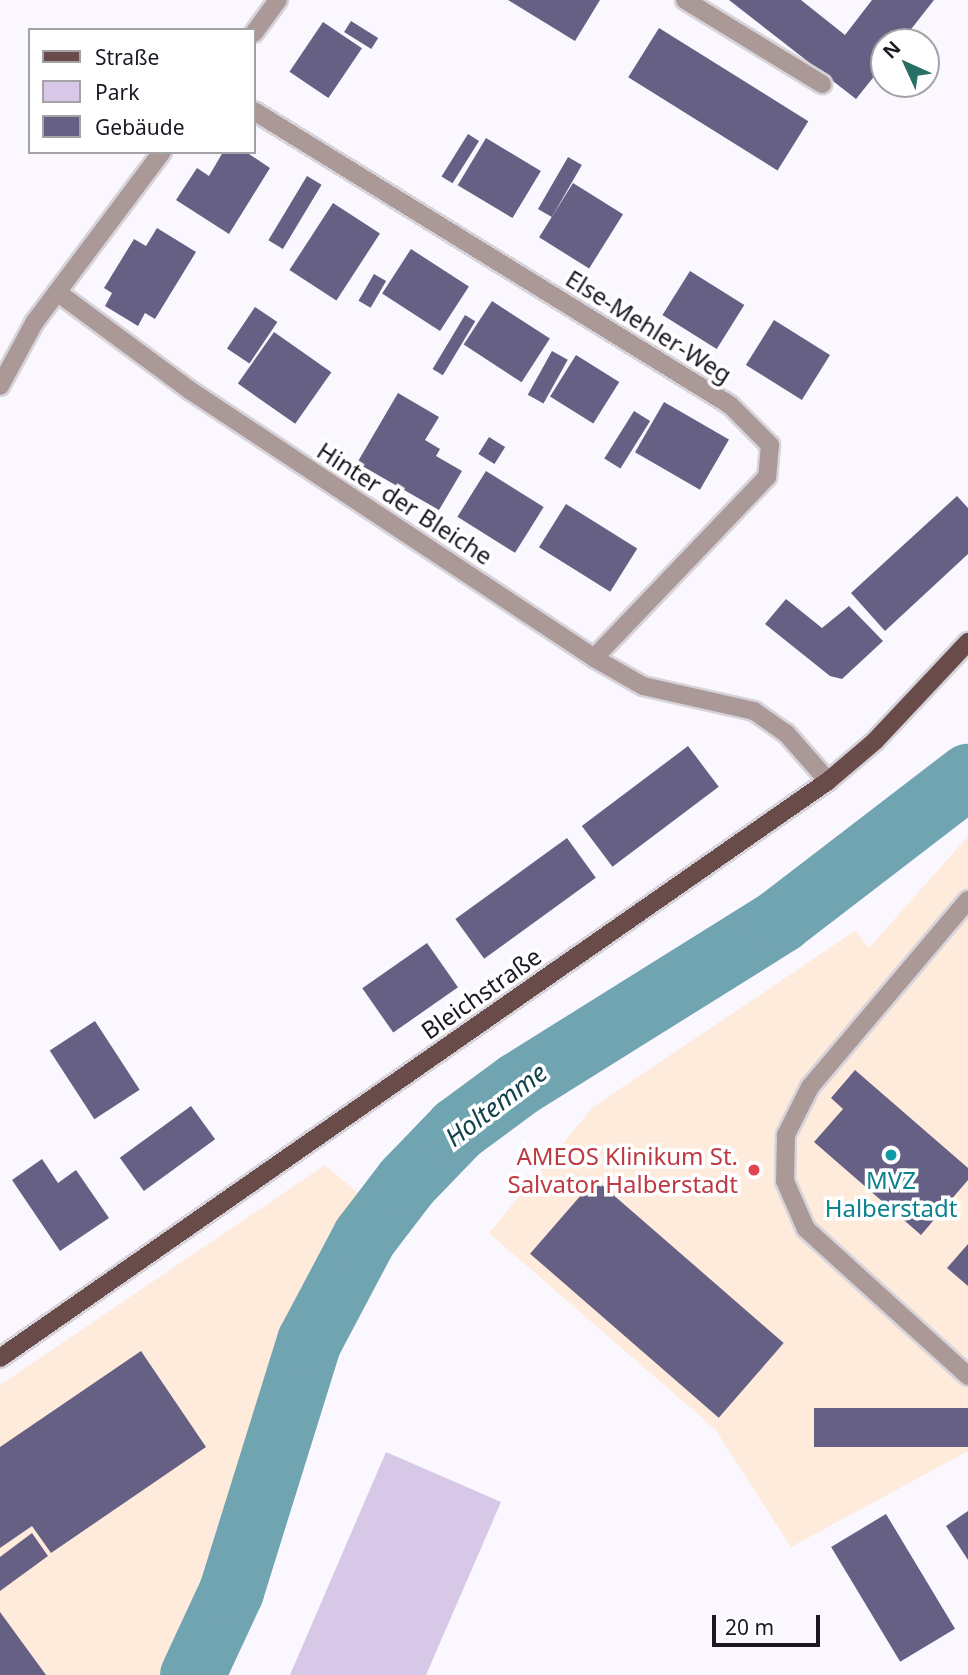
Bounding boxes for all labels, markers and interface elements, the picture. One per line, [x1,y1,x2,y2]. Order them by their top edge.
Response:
legend [28,28,256,154]
north arrow [870,28,940,98]
text: N [877,35,906,64]
text: Straße [95,43,159,71]
text: Park [95,78,139,106]
text: Gebäude [95,113,185,141]
street label: Else-Mehler-Weg [561,263,737,389]
street label: Hinter der Bleiche [312,436,498,570]
street label: Bleichstraße [416,941,546,1045]
water label: Holtemme [439,1057,553,1153]
place label: AMEOS Klinikum St. Salvator Halberstadt [507,1142,738,1198]
marker: MVZ Halberstadt [883,1147,899,1163]
marker: AMEOS Klinikum St. Salvator Halberstadt [744,1160,764,1180]
place label: MVZ Halberstadt [825,1166,957,1222]
scale bar [716,1602,824,1646]
text: 20 m [725,1613,774,1641]

